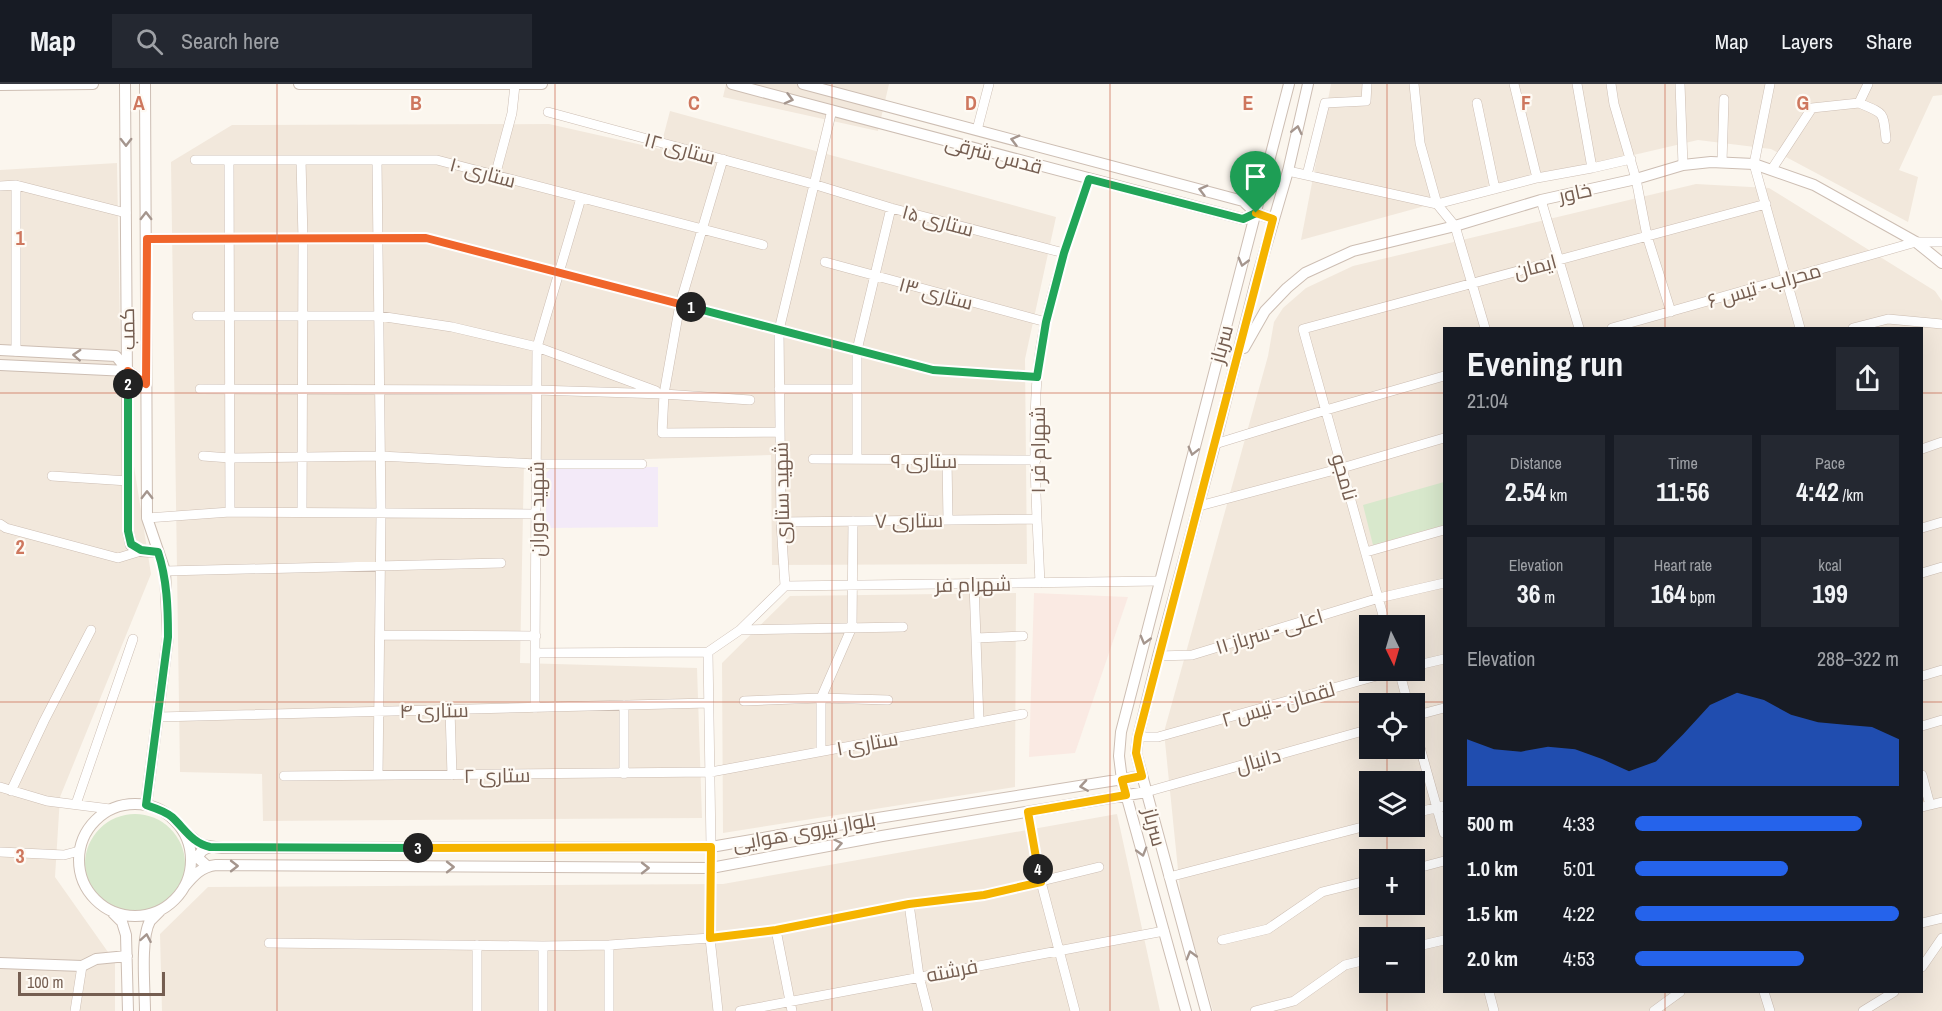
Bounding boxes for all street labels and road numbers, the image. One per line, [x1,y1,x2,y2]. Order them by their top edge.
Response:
street label: ستاری ۱۲ [641,126,719,170]
street label: قدس شرقی [942,128,1046,180]
street label: ستاری ۱۰ [447,150,519,194]
street label: خاور [1555,175,1594,209]
street label: ستاری ۱۵ [899,197,977,243]
street label: ایمان [1511,247,1559,285]
street label: محراب - تیس ۶ [1704,256,1824,314]
street label: ستاری ۱۳ [896,270,976,316]
street label: کمب [113,308,141,350]
street label: سرباز [1203,322,1239,367]
street label: شهرام فر ۱ [1024,406,1052,494]
street label: شهید ستاری [767,442,795,544]
street label: ستاری ۹ [891,447,957,474]
street label: نامجو [1325,450,1365,504]
street label: شهید دوران [523,461,550,557]
street label: ستاری ۷ [874,506,944,534]
street label: شهرام فر [934,570,1011,599]
street label: اعلی - سرباز ۱۱ [1212,602,1326,660]
street label: لقمان - تیس ۲ [1218,675,1338,733]
street label: ستاری ۴ [399,696,469,724]
street label: ستاری ۱ [834,724,900,762]
street label: دانیال [1232,741,1284,779]
street label: ستاری ۲ [463,761,531,789]
street label: سرباز [1137,804,1173,849]
street label: بلوار نیروی هوایی [730,805,878,857]
street label: فرشته [924,952,980,988]

